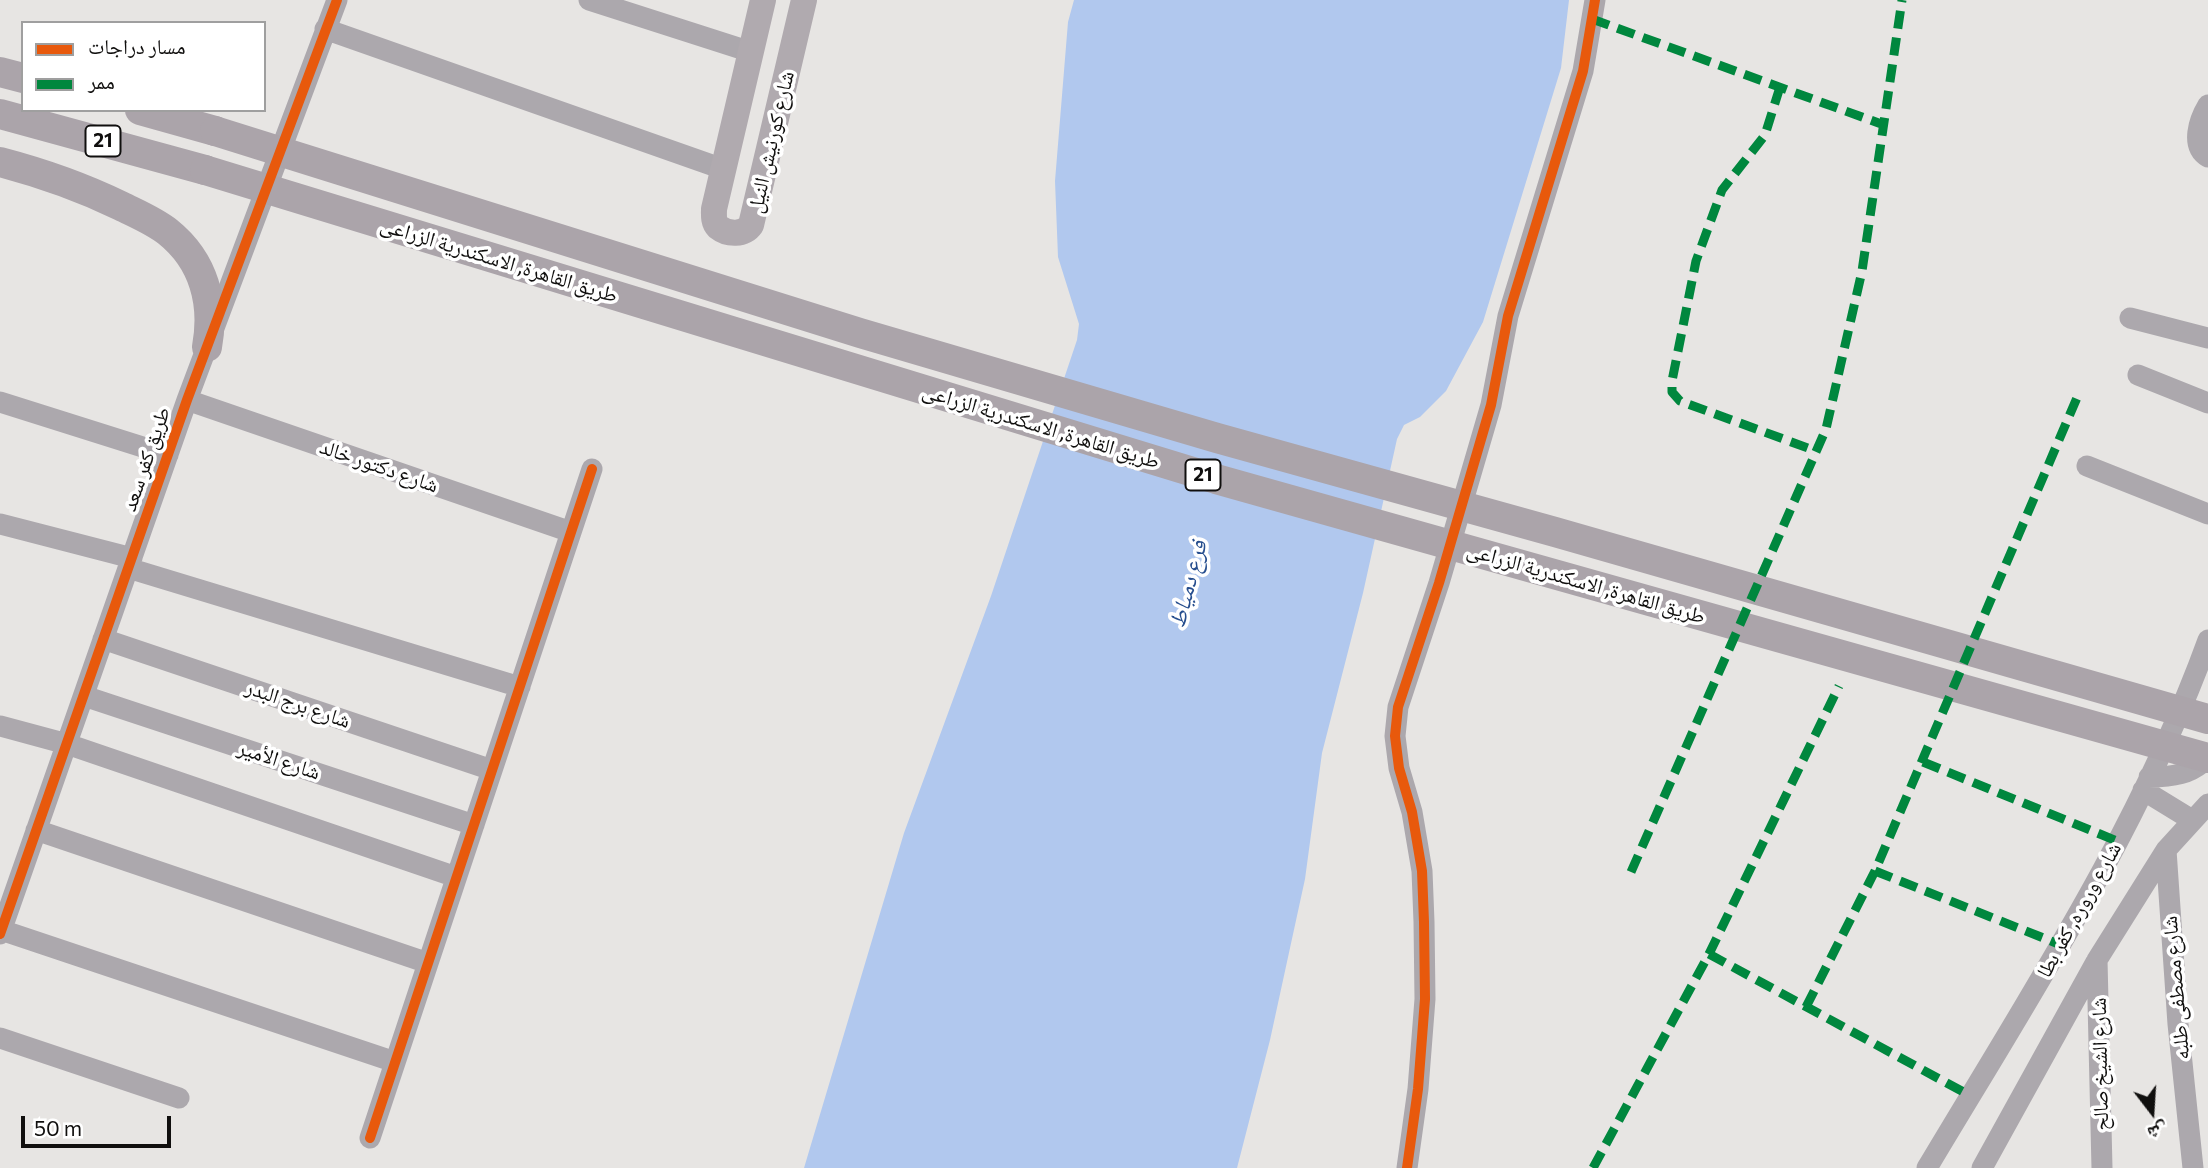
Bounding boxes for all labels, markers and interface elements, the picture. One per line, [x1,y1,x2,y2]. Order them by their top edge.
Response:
legend [21,21,266,112]
text: مسار دراجات [88,33,186,58]
text: ممر [88,68,115,93]
street label: شارع كورنيش النيل [742,69,800,215]
road number: 21 [86,125,120,156]
street label: طريق القاهرة, الاسكندرية الزراعى [377,212,621,308]
street label: طريق القاهرة, الاسكندرية الزراعى [919,378,1163,474]
street label: طريق كفر سعد [116,403,176,515]
street label: شارع دكتور خالد [316,434,442,498]
road number: 21 [1186,460,1220,490]
water label: فرع دمياط [1163,537,1213,631]
street label: طريق القاهرة, الاسكندرية الزراعى [1464,537,1708,629]
street label: شارع برج البدر [242,674,354,734]
street label: شارع الأمير [234,735,324,785]
street label: شارع وروره, كفر بطا [2031,838,2127,982]
street label: شارع مصطفى طلبه [2157,915,2195,1061]
street label: شارع الشيخ صالح [2086,997,2114,1131]
north arrow [2117,1077,2187,1147]
scale bar [24,1102,175,1146]
text: 50 m [34,1115,82,1140]
text: ش [2145,1119,2171,1147]

